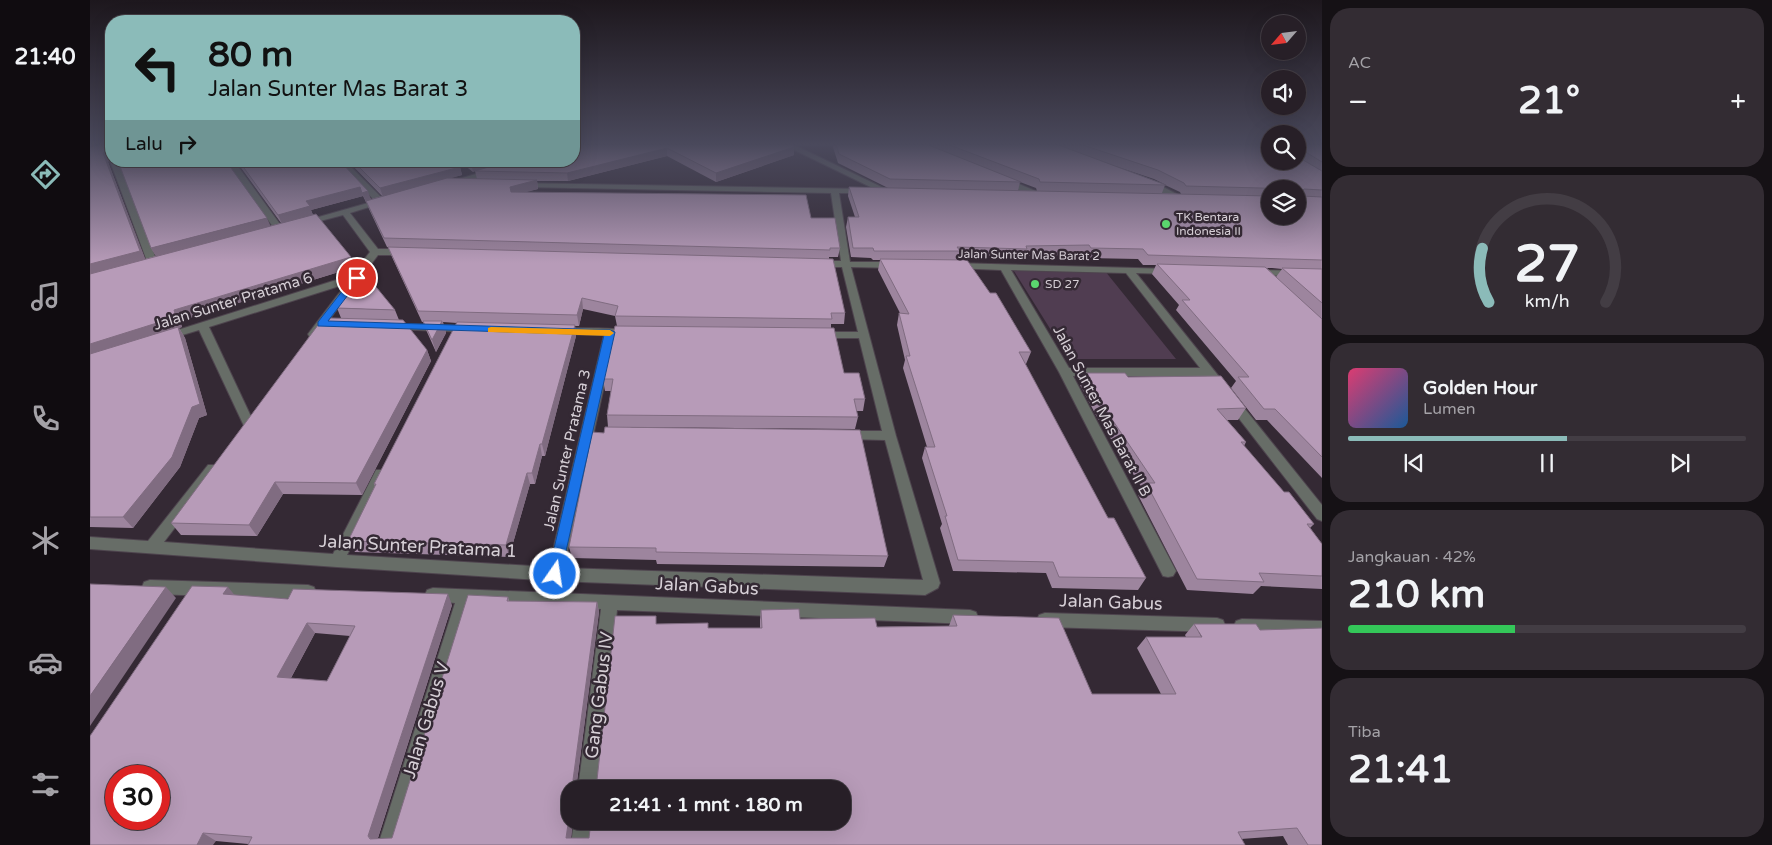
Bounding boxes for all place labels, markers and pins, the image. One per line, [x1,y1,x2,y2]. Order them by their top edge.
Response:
place label: TK Bentara Indonesia II [1176,210,1241,238]
marker: TK Bentara Indonesia II [1160,218,1172,230]
pin [336,257,378,299]
place label: SD 27 [1045,277,1080,291]
marker: SD 27 [1029,278,1041,290]

